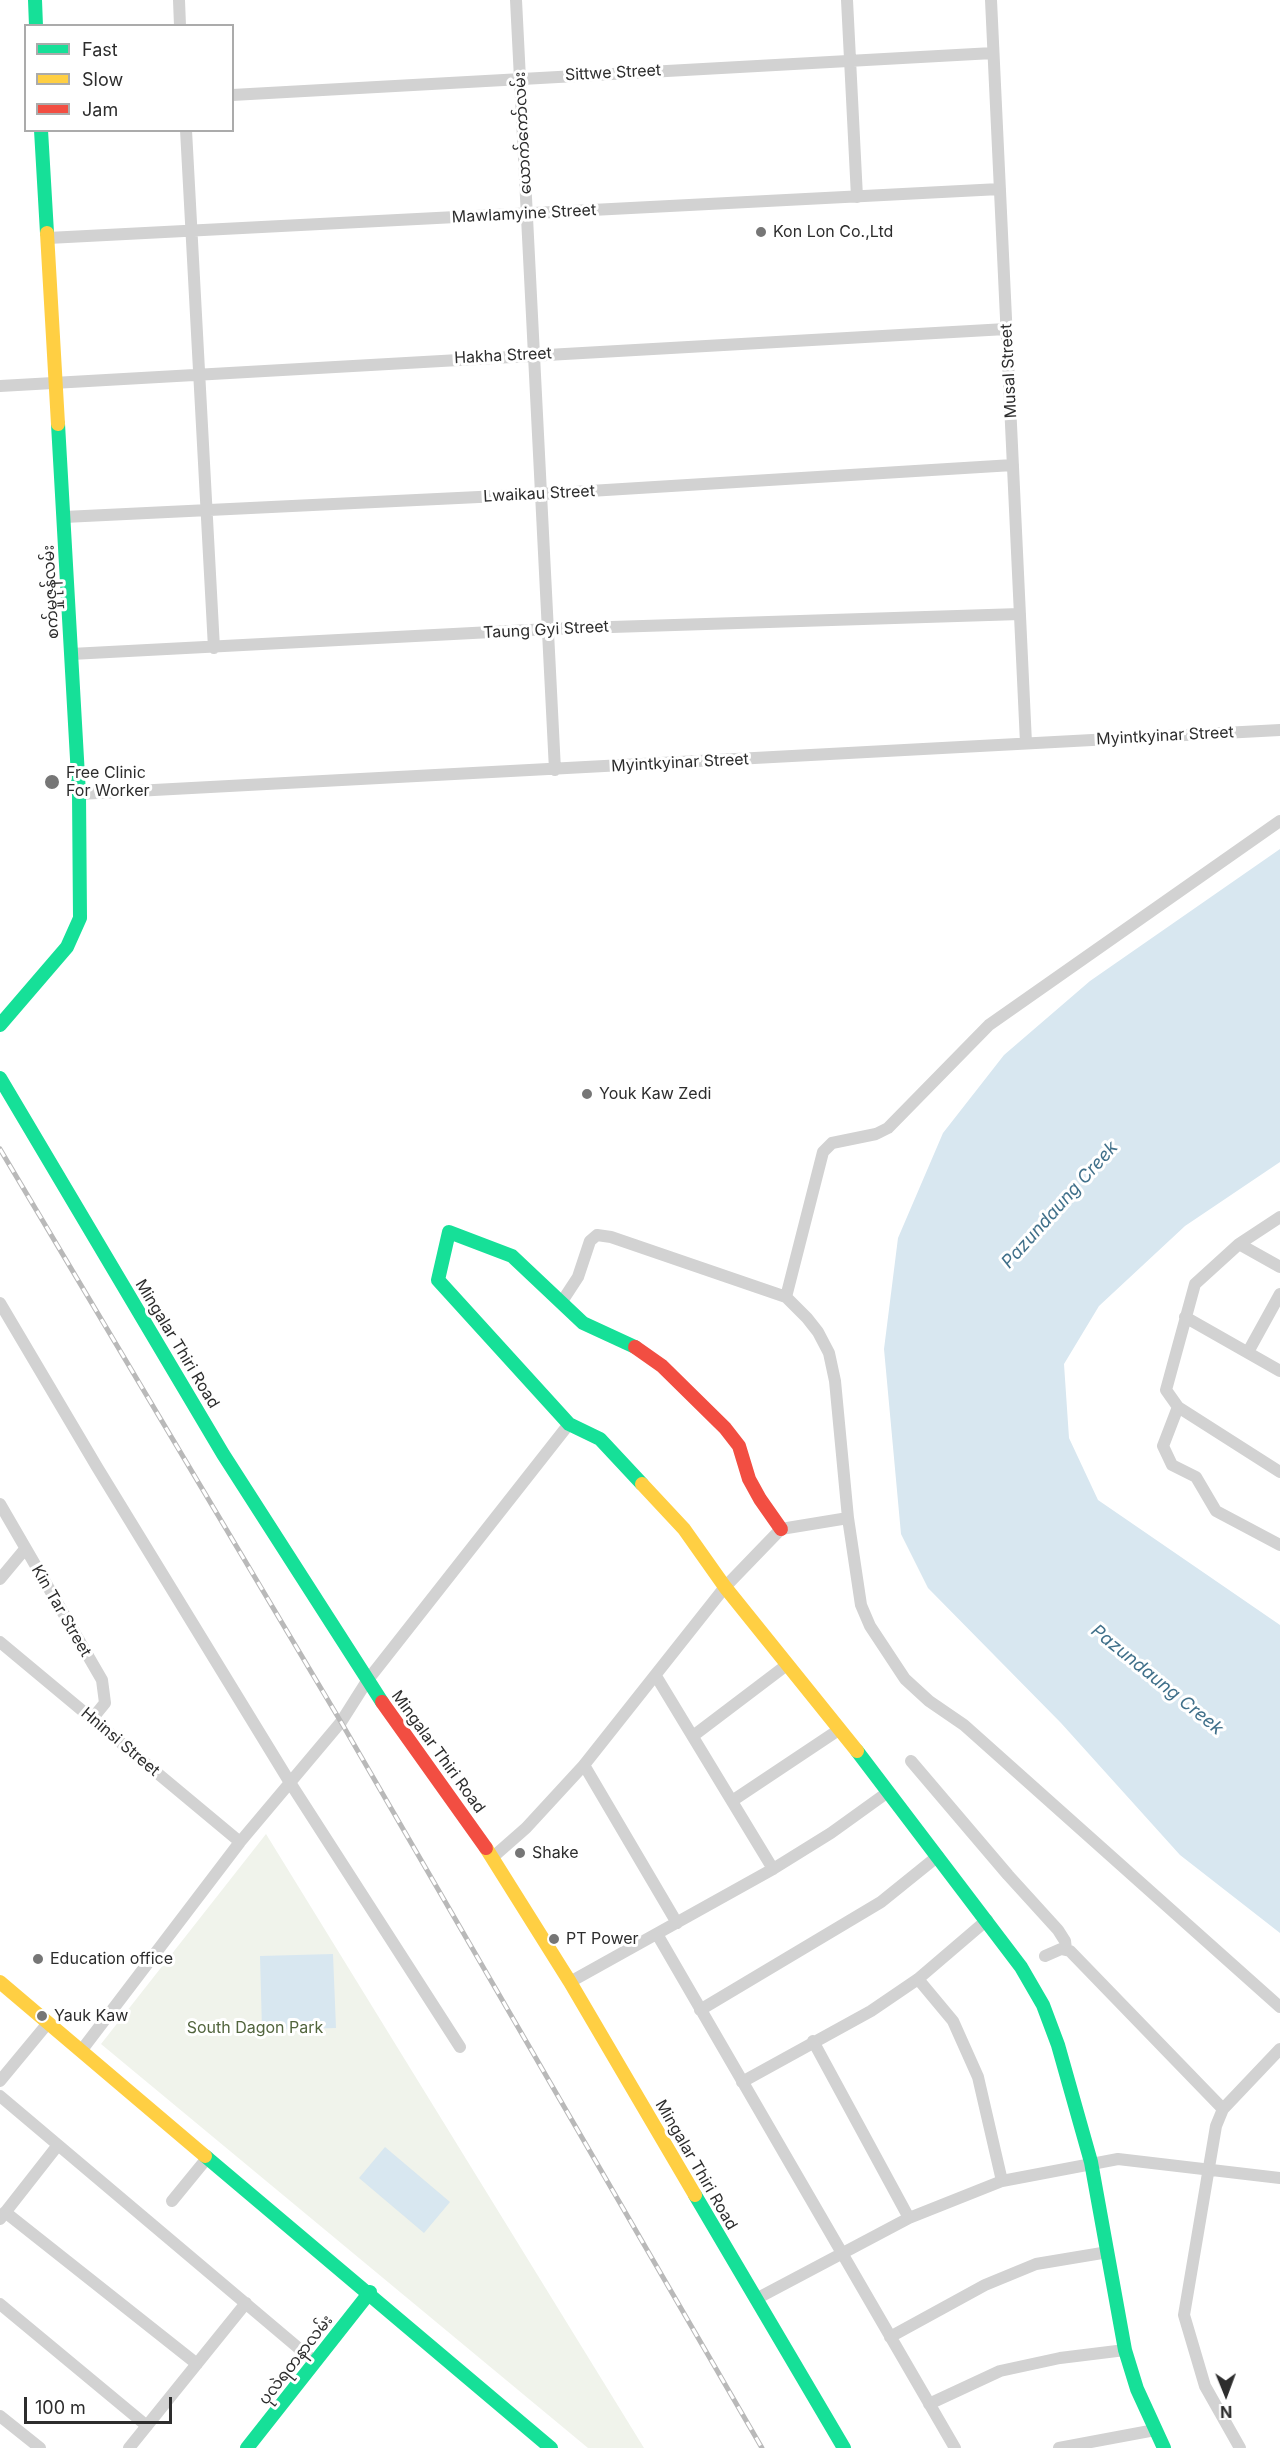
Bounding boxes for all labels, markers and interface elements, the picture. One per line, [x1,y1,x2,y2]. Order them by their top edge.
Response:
legend [24,24,234,132]
text: Fast [82,39,118,60]
street label: Sittwe Street [564,61,662,85]
text: Slow [82,69,123,90]
street label: ယောက်ကော်လမ်း [510,71,536,195]
text: Jam [82,99,118,120]
street label: Mawlamyine Street [451,201,597,227]
place label: Kon Lon Co.,Ltd [773,222,893,242]
marker: Kon Lon Co.,Ltd [754,225,768,239]
street label: Musal Street [997,323,1021,419]
street label: Hakha Street [454,344,552,368]
street label: Lwaikau Street [483,481,595,507]
street label: စက်မှုဇုန်လမ်း [39,545,63,639]
street label: Taung Gyi Street [483,617,609,643]
street label: Myintkyinar Street [1096,723,1234,749]
street label: Myintkyinar Street [611,750,749,776]
place label: Free Clinic For Worker [66,763,150,801]
marker: Free Clinic For Worker [43,773,61,791]
place label: Youk Kaw Zedi [599,1084,711,1104]
marker: Youk Kaw Zedi [580,1087,594,1101]
water label: Pazundaung Creek [997,1137,1123,1273]
street label: Mingalar Thiri Road [131,1276,223,1412]
street label: Kin Tar Street [27,1562,95,1660]
water label: Pazundaung Creek [1087,1620,1227,1740]
street label: Mingalar Thiri Road [387,1687,489,1817]
street label: Hninsi Street [77,1704,163,1780]
place label: Shake [532,1843,578,1863]
marker: Shake [513,1846,527,1860]
place label: PT Power [566,1929,639,1949]
marker: PT Power [547,1932,561,1946]
place label: Education office [50,1949,173,1969]
marker: Education office [31,1952,45,1966]
place label: Yauk Kaw [54,2006,128,2026]
marker: Yauk Kaw [35,2009,49,2023]
park label: South Dagon Park [187,2018,323,2038]
street label: Mingalar Thiri Road [651,2097,741,2233]
street label: ပုလဲရတနာလမ်း [255,2311,337,2409]
north arrow [1196,2364,1256,2424]
scale bar [27,2385,176,2423]
text: 100 m [35,2397,86,2418]
text: N [1220,2402,1233,2422]

